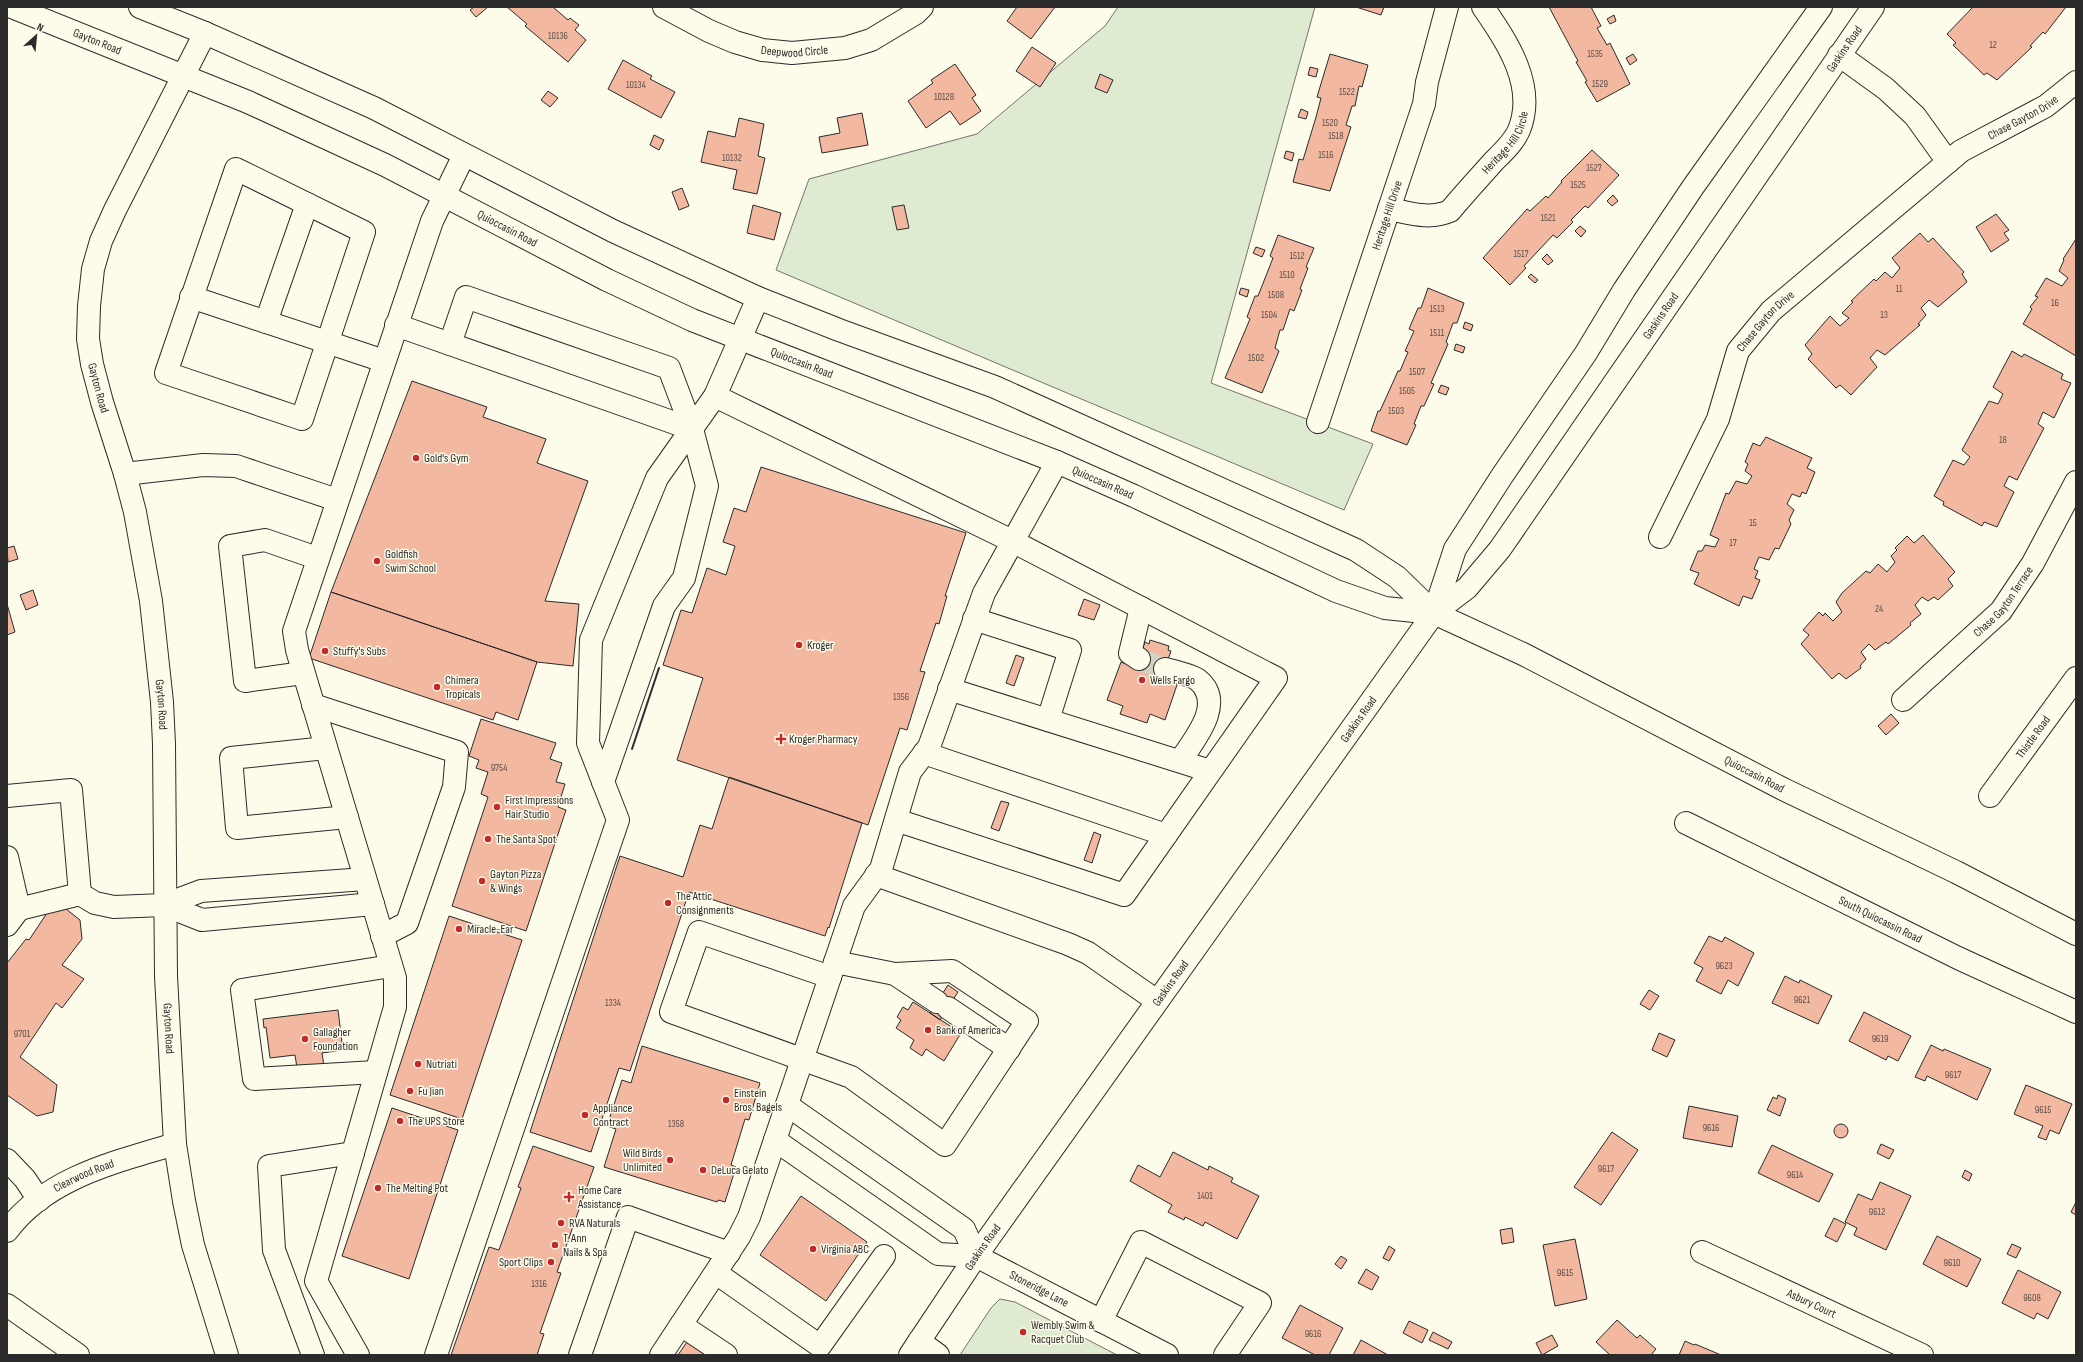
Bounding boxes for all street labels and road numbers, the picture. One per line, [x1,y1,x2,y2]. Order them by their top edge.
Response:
street label: Gaskins Road [1823,23,1866,75]
street label: Gayton Road [71,25,124,58]
street label: Deepwood Circle [760,43,829,61]
street label: Chase Gayton Drive [1985,92,2062,143]
street label: Heritage Hill Circle [1479,110,1532,178]
street label: Heritage Hill Drive [1369,179,1406,252]
street label: Quioccasin Road [474,207,540,251]
street label: Chase Gayton Drive [1733,287,1798,355]
street label: Gaskins Road [1640,290,1682,342]
street label: Quioccasin Road [768,344,835,382]
street label: Gayton Road [84,362,112,415]
street label: Quioccasin Road [1070,463,1136,503]
street label: Chase Gayton Terrace [1970,563,2037,640]
street label: Gayton Road [152,678,170,730]
street label: Gaskins Road [1337,694,1380,745]
street label: Thistle Road [2013,713,2054,762]
street label: Quioccasin Road [1721,753,1787,796]
street label: South Quiocassin Road [1836,893,1924,947]
street label: Gaskins Road [1149,957,1192,1009]
street label: Gayton Road [159,1003,177,1054]
street label: Clearwood Road [51,1156,116,1196]
street label: Gaskins Road [962,1221,1004,1273]
street label: Stoneridge Lane [1007,1268,1071,1311]
street label: Asbury Court [1783,1285,1839,1322]

